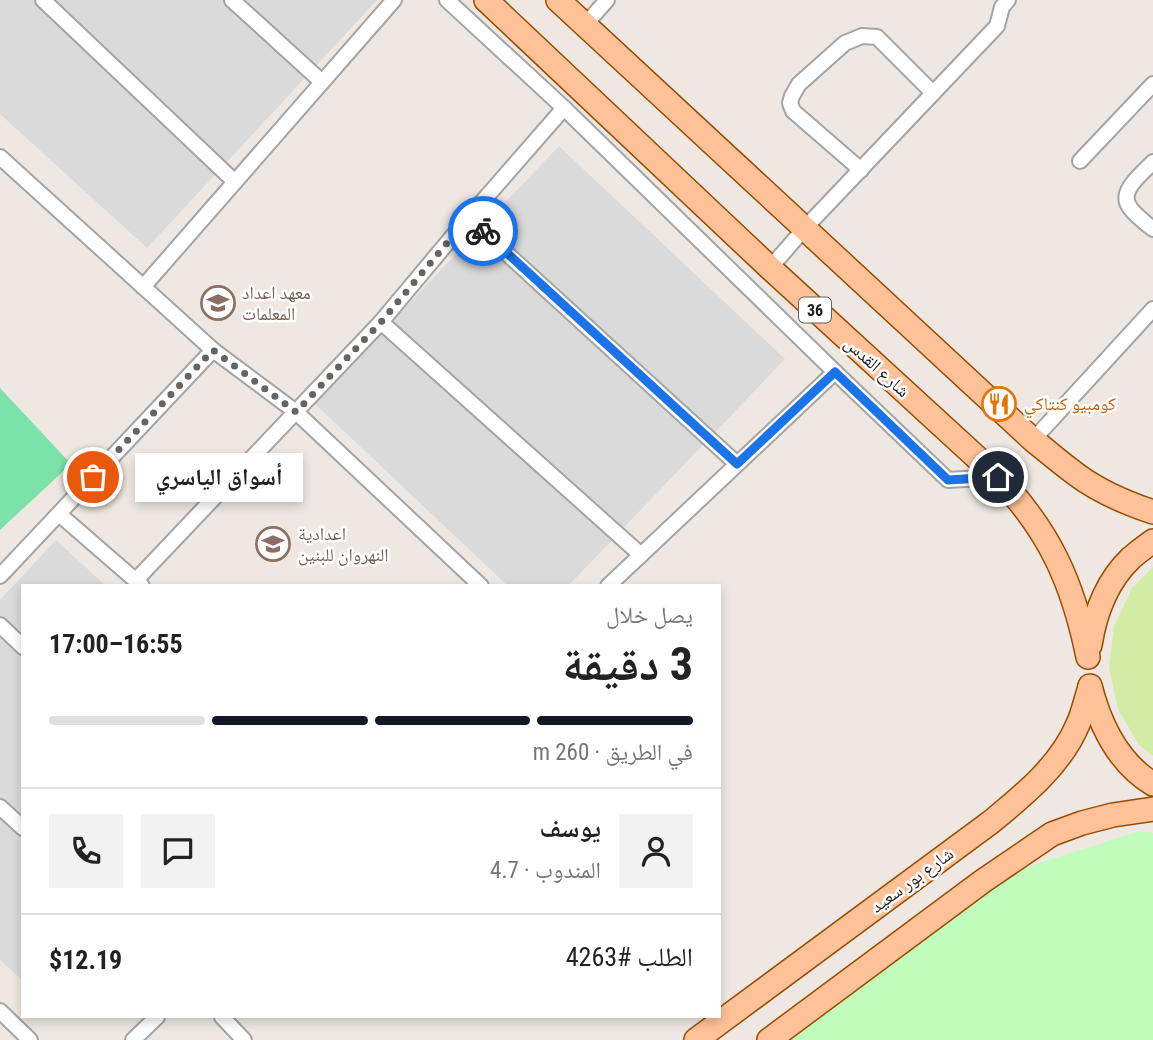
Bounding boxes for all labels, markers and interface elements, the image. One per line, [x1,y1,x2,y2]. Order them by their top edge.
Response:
courier [448,196,518,266]
icon: bike [464,212,502,250]
place label: معهد اعداد المعلمات [242,282,311,324]
school or university icon: معهد اعداد المعلمات [199,284,237,322]
road number: 36 [799,298,831,322]
street label: شارع القدس [840,332,914,402]
restaurant icon: كومبيو كنتاكي [980,385,1018,423]
place label: كومبيو كنتاكي [1024,393,1117,419]
pin [63,447,123,507]
pin [968,447,1028,507]
callout: أسواق الياسري [135,452,303,502]
icon: bag [74,458,112,496]
icon: home [979,458,1017,496]
text: أسواق الياسري [156,464,282,491]
place label: اعدادية النهروان للبنين [298,523,389,566]
school or university icon: اعدادية النهروان للبنين [254,525,292,563]
text: يصل خلال [606,602,693,629]
text: 16:55–17:00 [49,629,183,659]
text: 3 دقيقة [563,637,693,691]
text: في الطريق · 260 m [533,739,693,766]
text: يوسف [540,813,601,843]
button: phone [49,814,123,888]
button: chat [141,814,215,888]
button: person [619,814,693,888]
street label: شارع بور سعيد [866,843,958,917]
text: المندوب · 4.7 [490,857,601,884]
text: الطلب #4263 [566,942,693,972]
text: $12.19 [49,945,122,975]

